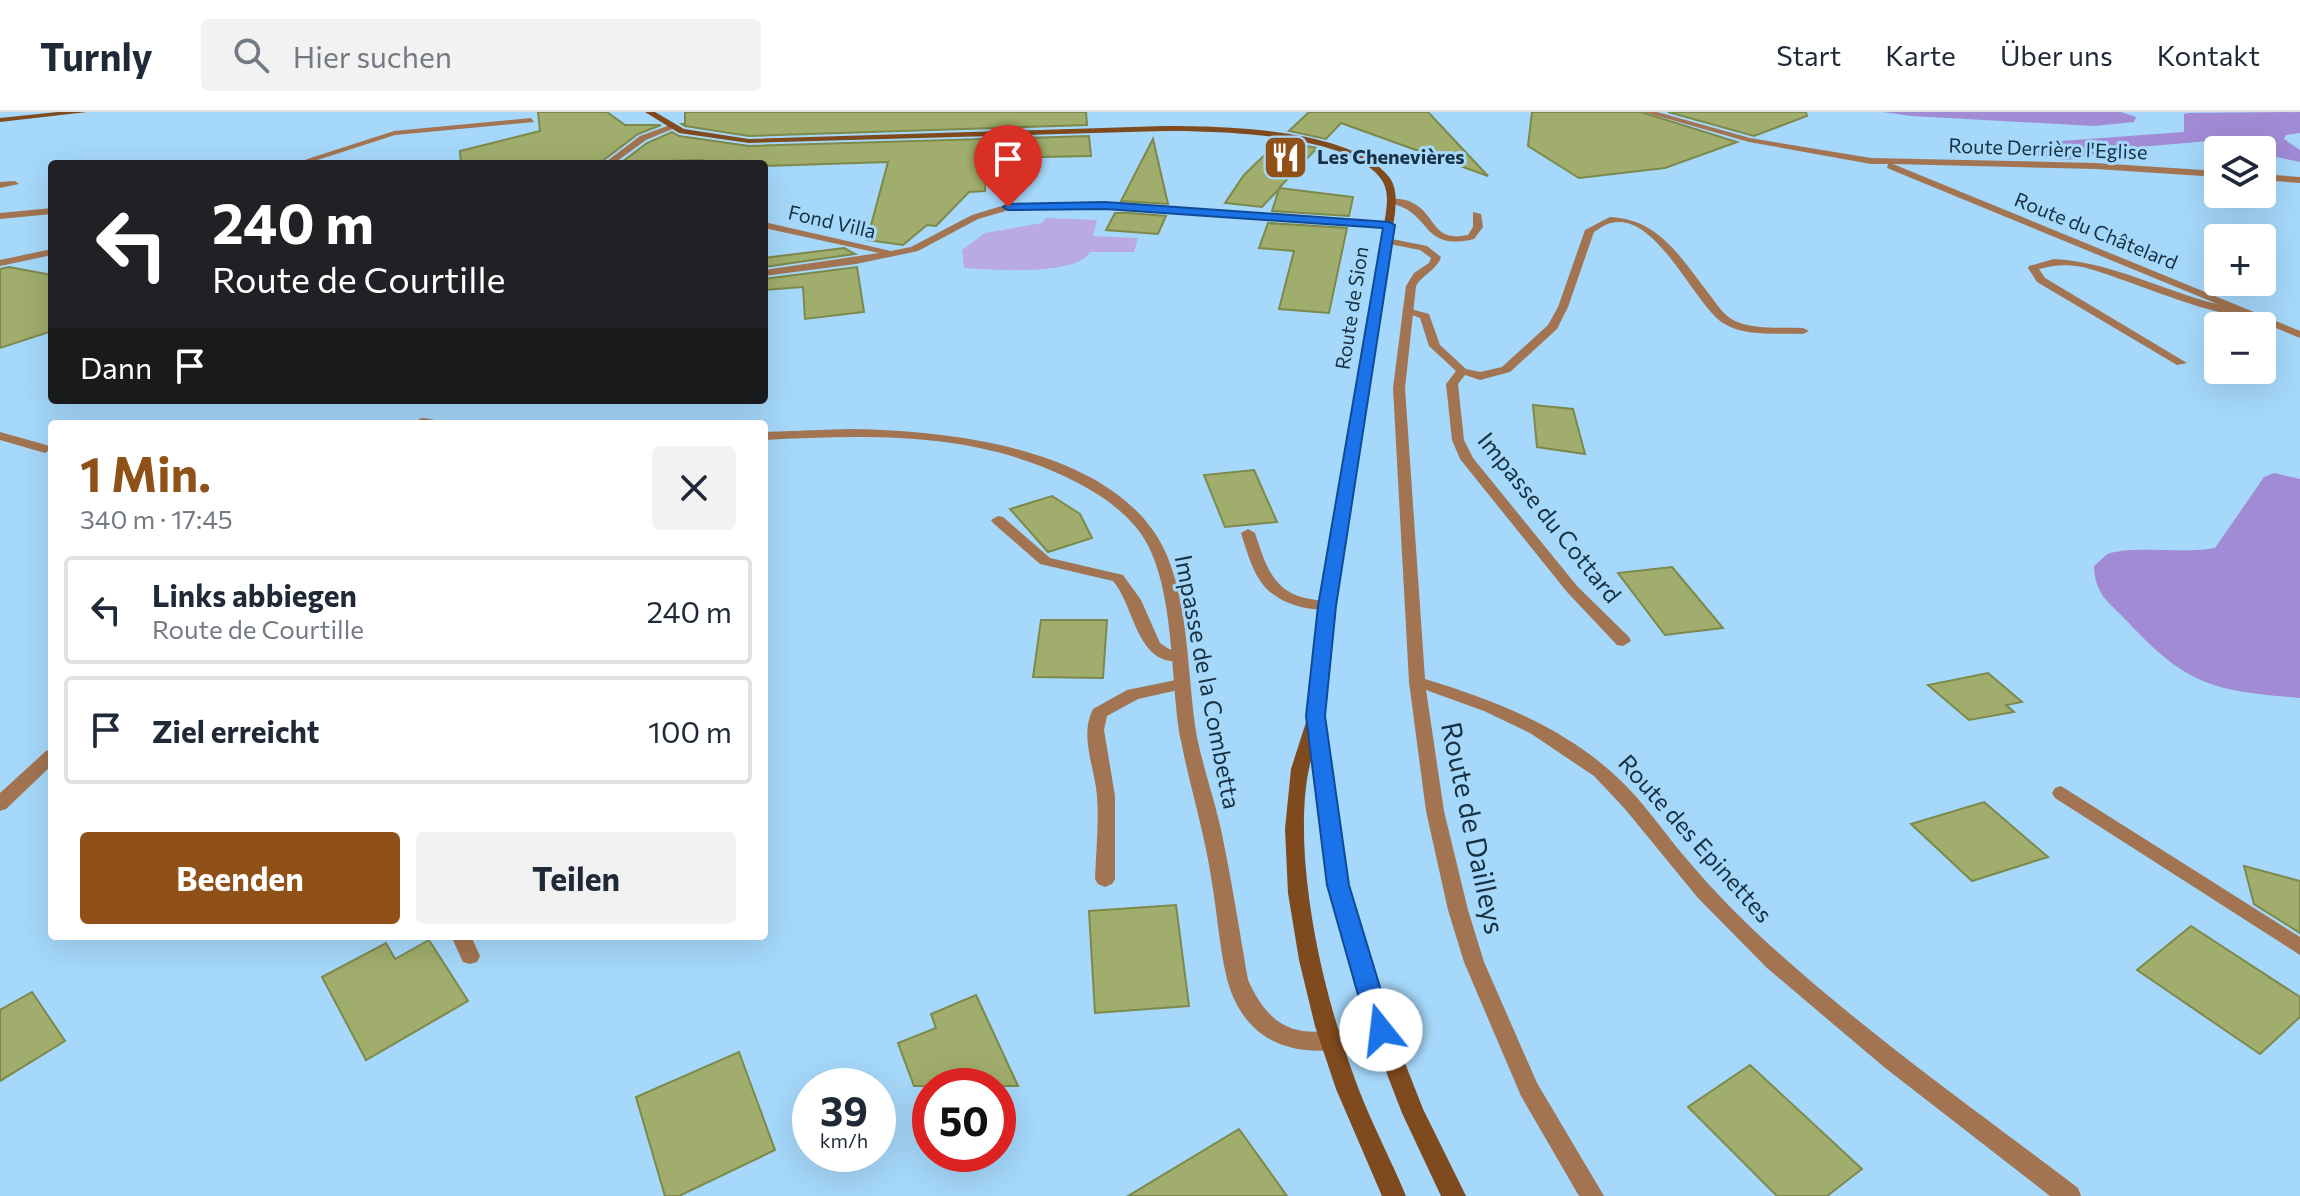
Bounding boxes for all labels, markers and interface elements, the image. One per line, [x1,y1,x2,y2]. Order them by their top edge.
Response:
search box [201,19,761,91]
text: Turnly [40,32,153,79]
icon: search [229,33,273,77]
text: Hier suchen [293,37,452,74]
text: Start [1776,38,1841,72]
text: Karte [1885,38,1956,72]
text: Über uns [2000,38,2113,72]
text: Kontakt [2157,38,2260,72]
pin [974,125,1042,207]
restaurant icon: Les Chenevières [1262,133,1310,181]
street label: Route Derrière l'Eglise [1948,133,2148,163]
map controls [2204,136,2276,384]
button: layers [2204,136,2276,208]
icon: arrive [986,137,1030,181]
place label: Les Chenevières [1317,144,1465,168]
street label: Route du Châtelard [2011,186,2181,274]
text: 240 m [212,187,374,256]
icon: left [80,192,184,296]
street label: Fond Villa [786,199,878,243]
button: + [2204,224,2276,296]
street label: Route de Sion [1329,244,1373,371]
text: Route de Courtille [212,256,506,300]
button: − [2204,312,2276,384]
icon: arrive [168,344,212,388]
text: Dann [80,348,152,385]
street label: Impasse du Cottard [1472,426,1628,608]
text: 1 Min. [80,443,211,502]
button: close [652,446,736,530]
text: 340 m · 17:45 [80,503,233,534]
street label: Impasse de la Combetta [1170,552,1247,811]
text: Links abbiegen [152,576,357,613]
icon: left [84,588,128,632]
text: 240 m [646,592,732,629]
text: Route de Courtille [152,613,364,644]
icon: arrive [84,708,128,752]
text: Ziel erreicht [152,712,320,749]
text: 100 m [648,712,732,749]
street label: Route de Dailleys [1435,719,1513,937]
street label: Route des Epinettes [1613,748,1779,928]
button: Beenden [80,832,400,924]
button: Teilen [416,832,736,924]
position arrow [1339,988,1423,1072]
speed limit sign: 50 [912,1068,1016,1172]
text: 39 [820,1085,868,1134]
text: km/h [820,1128,868,1152]

